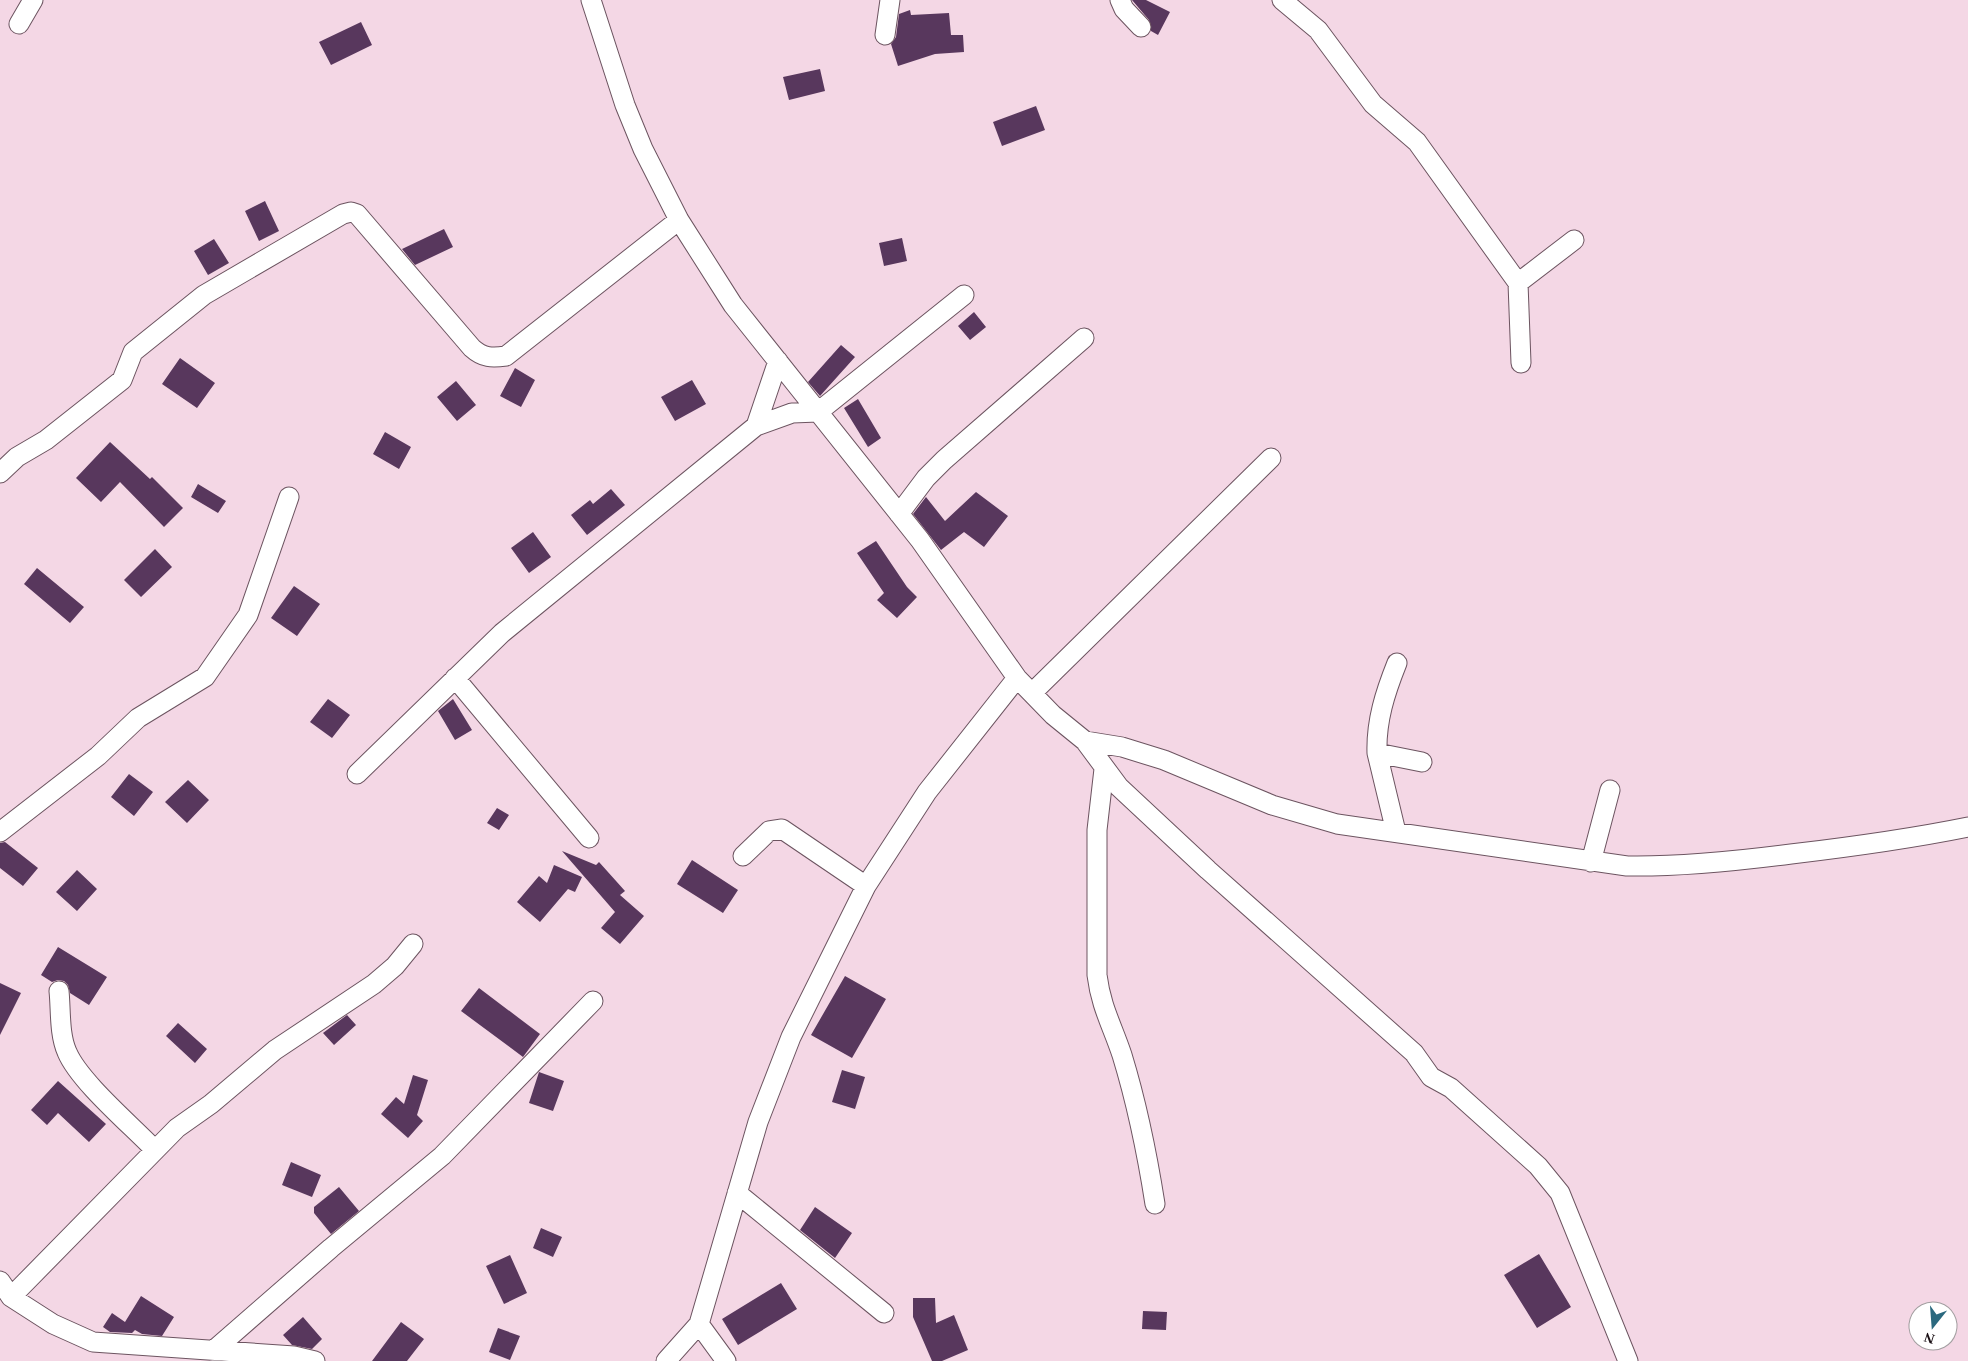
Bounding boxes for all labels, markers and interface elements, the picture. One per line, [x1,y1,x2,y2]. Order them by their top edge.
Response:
north arrow [1908,1301,1958,1351]
text: N [1922,1329,1936,1347]

